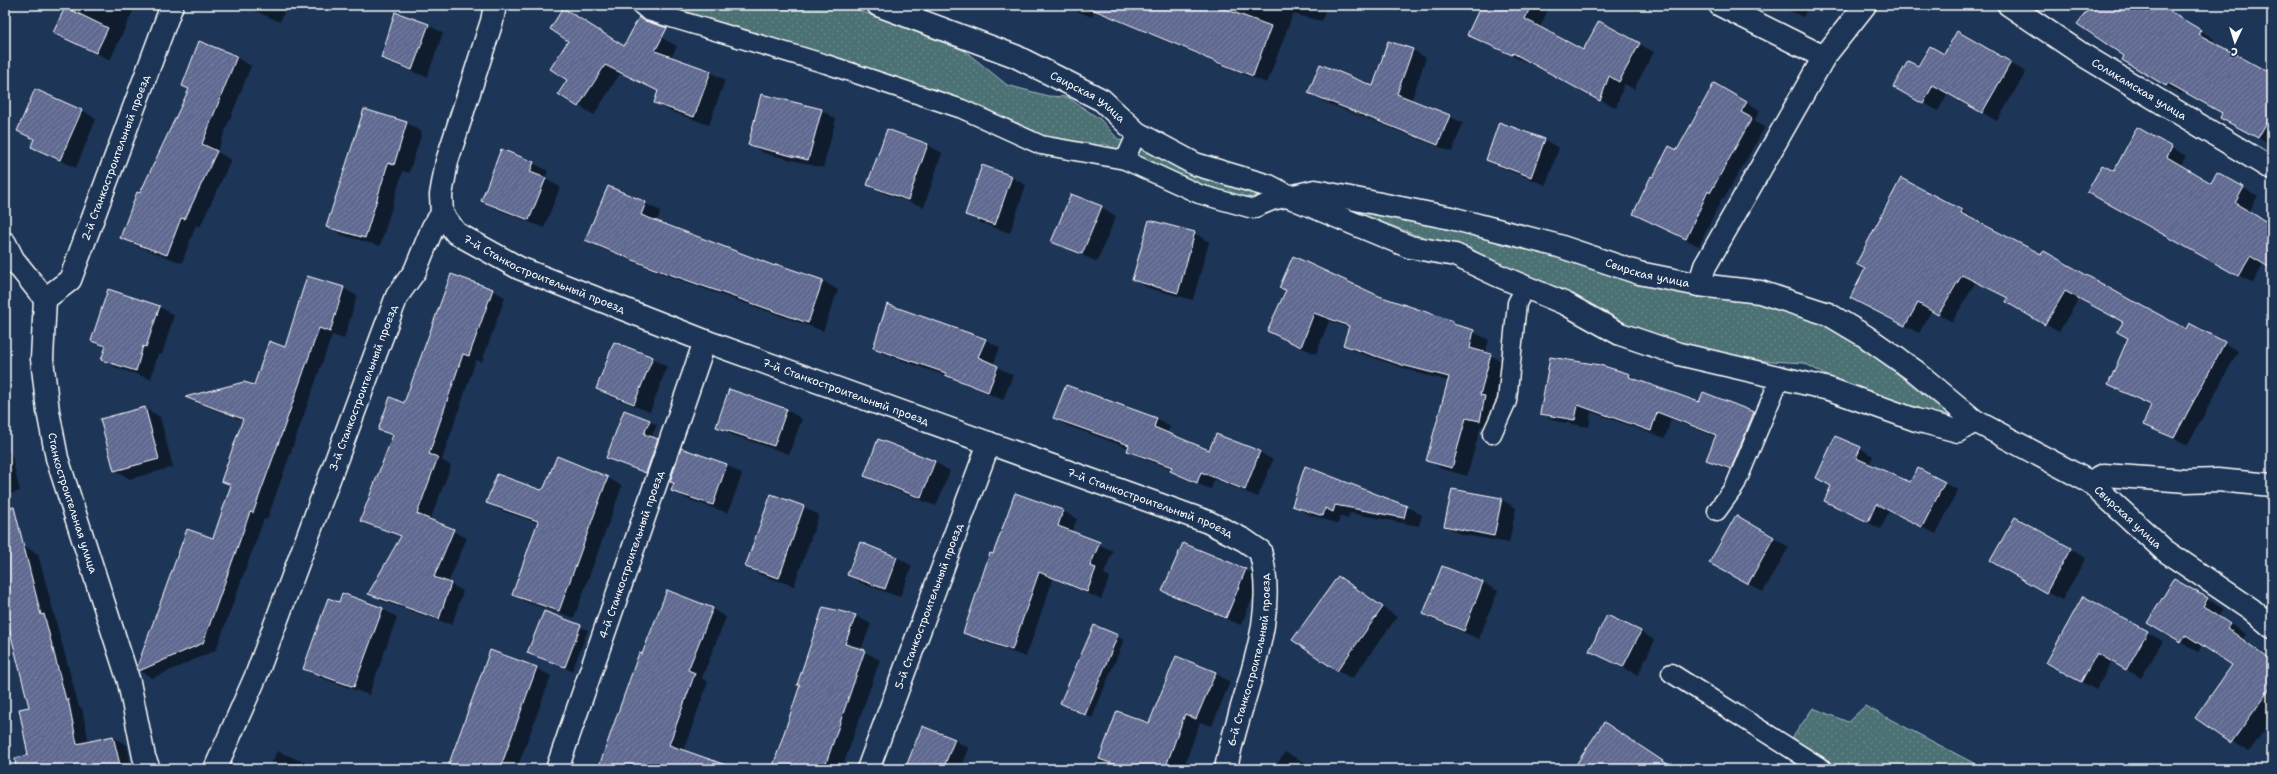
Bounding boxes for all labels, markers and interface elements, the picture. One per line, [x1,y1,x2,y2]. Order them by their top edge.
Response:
north arrow [2215,22,2255,62]
text: С [2230,44,2238,59]
street label: Соликамская улица [2089,55,2189,124]
street label: Свирская улица [1048,68,1128,126]
street label: 2-й Станкостроительный проезд [78,73,154,243]
street label: 7-й Станкостроительный проезд [460,231,627,317]
street label: Свирская улица [1603,255,1691,291]
street label: 3-й Станкостроительный проезд [326,303,401,473]
street label: 7-й Станкостроительный проезд [760,355,931,429]
street label: Станкостроительная улица [44,431,101,576]
street label: 7-й Станкостроительный проезд [1065,465,1236,541]
street label: 4-й Станкостроительный проезд [596,469,668,641]
street label: Свирская улица [2091,483,2165,552]
street label: 5-й Станкостроительный проезд [891,521,967,691]
street label: 6-й Станкостроительный проезд [1224,573,1274,748]

